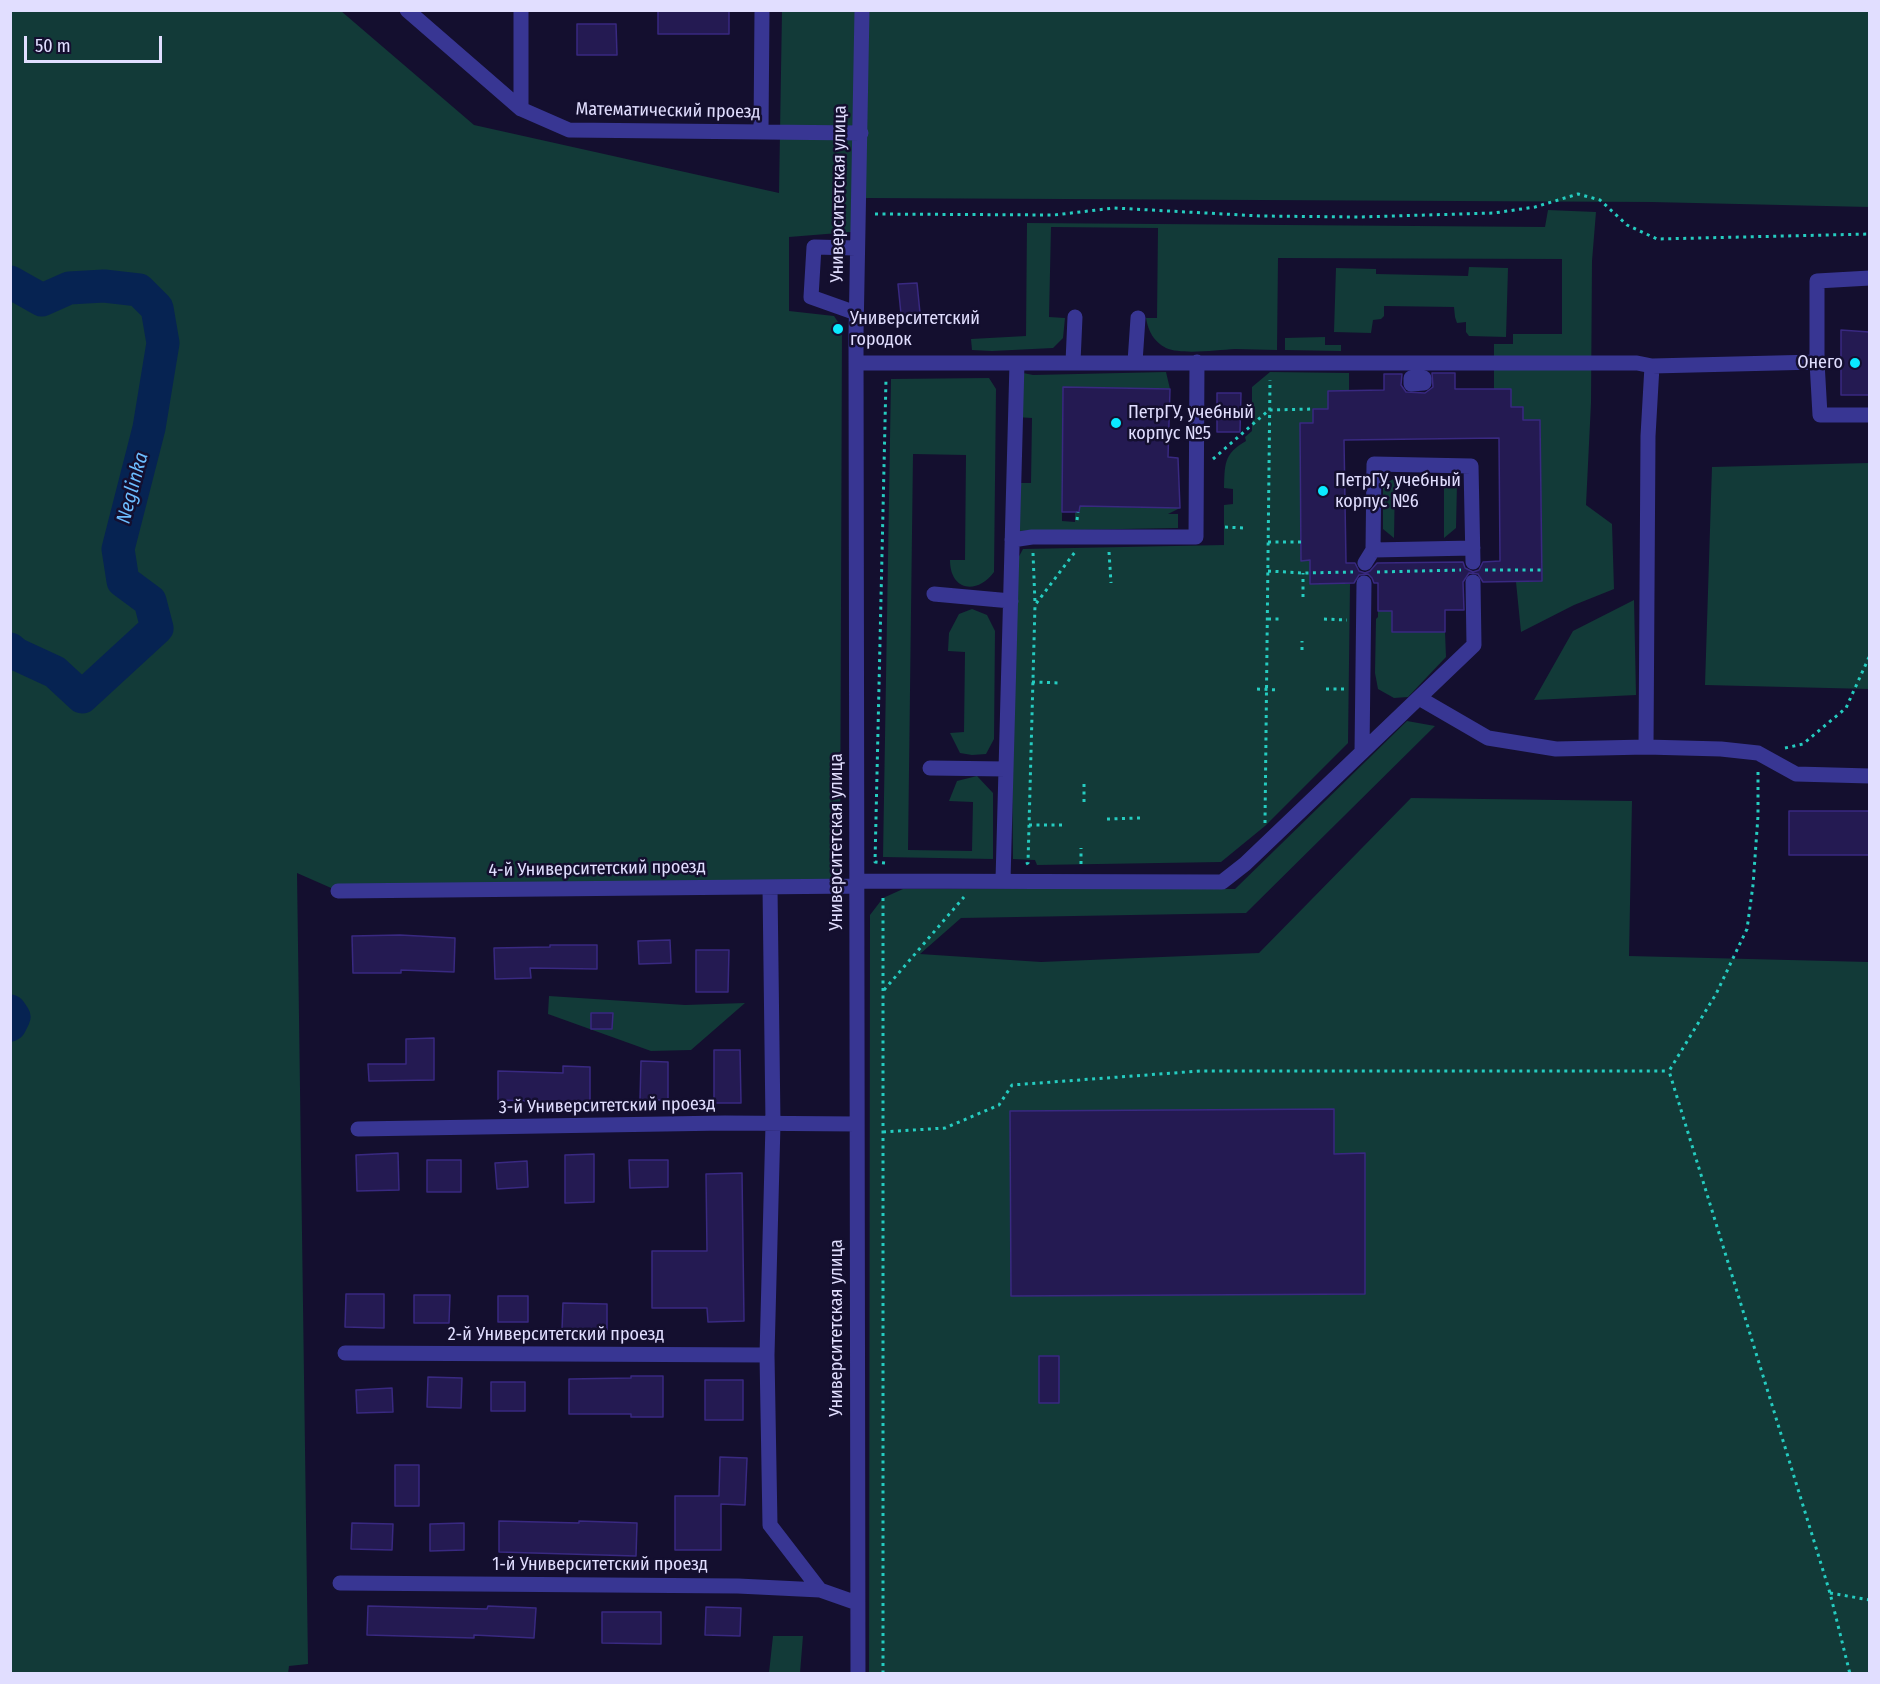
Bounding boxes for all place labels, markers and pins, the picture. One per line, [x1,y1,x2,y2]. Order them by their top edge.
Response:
place label: Университетский городок [850,308,980,350]
marker: Университетский городок [831,322,845,336]
place label: Онего [1797,352,1843,374]
marker: Онего [1848,356,1862,370]
place label: ПетрГУ, учебный корпус №5 [1128,402,1254,444]
marker: ПетрГУ, учебный корпус №5 [1109,416,1123,430]
place label: ПетрГУ, учебный корпус №6 [1335,470,1461,512]
marker: ПетрГУ, учебный корпус №6 [1316,484,1330,498]

